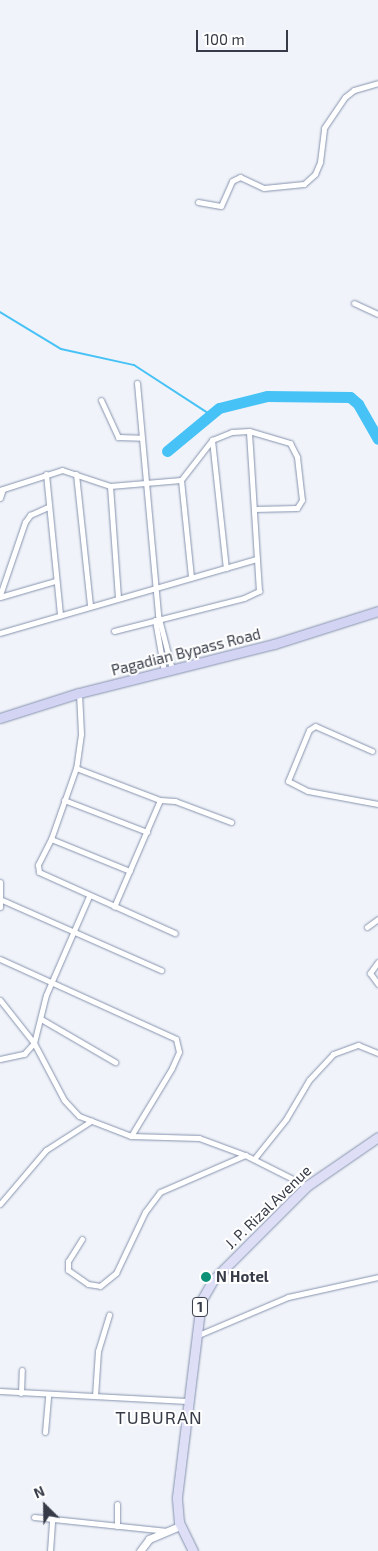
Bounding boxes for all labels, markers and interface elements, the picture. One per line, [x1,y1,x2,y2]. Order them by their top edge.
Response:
scale bar [198,20,290,52]
text: 100 m [204,30,245,48]
street label: Pagadian Bypass Road [109,625,263,679]
street label: J. P. Rizal Avenue [221,1161,315,1253]
place label: N Hotel [216,1268,269,1286]
marker: N Hotel [200,1271,212,1283]
road number: 1 [191,1295,209,1318]
district label: TUBURAN [114,1406,204,1428]
north arrow [20,1481,70,1531]
text: N [31,1482,47,1502]

